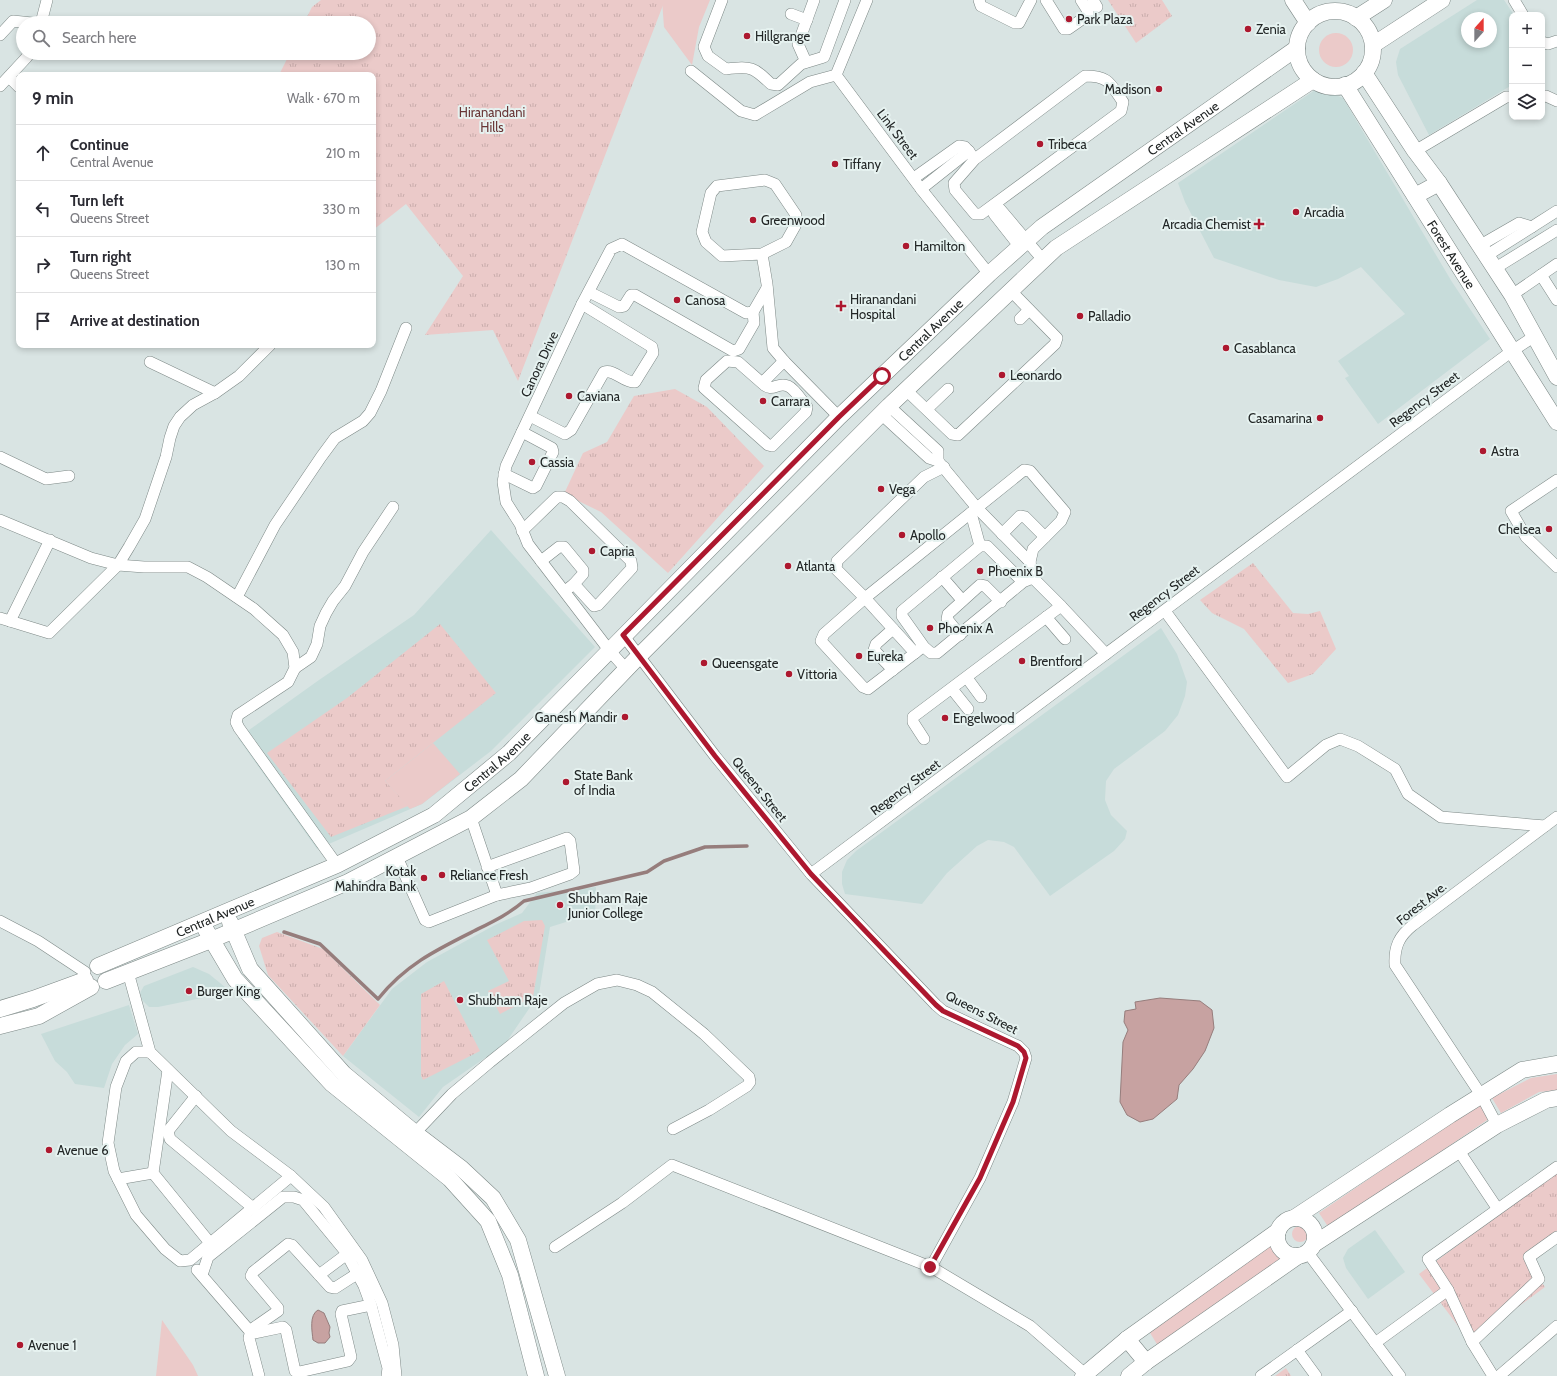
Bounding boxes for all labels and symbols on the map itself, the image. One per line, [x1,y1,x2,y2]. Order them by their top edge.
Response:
place label: Park Plaza [1077,11,1133,27]
north arrow [1461,12,1497,48]
marker: Park Plaza [1064,14,1074,24]
place label: Zenia [1256,21,1286,37]
marker: Zenia [1243,24,1253,34]
place label: Hillgrange [755,28,810,44]
marker: Hillgrange [742,31,752,41]
place label: Madison [1105,81,1151,97]
marker: Madison [1154,84,1164,94]
street label: Central Avenue [1144,97,1222,159]
park label: Hiranandani Hills [459,104,525,135]
street label: Link Street [874,106,922,163]
place label: Tribeca [1048,136,1087,152]
marker: Tribeca [1035,139,1045,149]
place label: Tiffany [843,156,881,172]
marker: Tiffany [830,159,840,169]
place label: Arcadia [1304,204,1345,220]
marker: Arcadia [1291,207,1301,217]
place label: Greenwood [761,212,825,228]
marker: Greenwood [748,215,758,225]
place label: Arcadia Chemist [1162,216,1252,232]
street label: Forest Avenue [1424,217,1479,292]
marker: Arcadia Chemist [1254,219,1264,229]
place label: Hamilton [914,238,965,254]
marker: Hamilton [901,241,911,251]
place label: Hiranandani Hospital [850,291,916,322]
place label: Canosa [685,292,726,308]
marker: Canosa [672,295,682,305]
street label: Central Avenue [895,295,966,365]
marker: Hiranandani Hospital [835,300,847,312]
place label: Palladio [1088,308,1131,324]
marker: Palladio [1075,311,1085,321]
street label: Canora Drive [517,328,561,400]
place label: Casablanca [1234,340,1297,356]
marker: Casablanca [1221,343,1231,353]
route start [873,367,891,385]
place label: Leonardo [1010,367,1062,383]
street label: Regency Street [1386,367,1463,431]
marker: Leonardo [997,370,1007,380]
place label: Caviana [577,388,621,404]
marker: Caviana [564,391,574,401]
place label: Carrara [771,393,811,409]
marker: Carrara [758,396,768,406]
place label: Casamarina [1248,410,1313,426]
marker: Casamarina [1315,413,1325,423]
place label: Astra [1491,443,1520,459]
marker: Astra [1478,446,1488,456]
place label: Cassia [540,454,575,470]
marker: Cassia [527,457,537,467]
place label: Vega [889,481,916,497]
marker: Vega [876,484,886,494]
place label: Chelsea [1498,521,1542,537]
marker: Chelsea [1544,524,1554,534]
place label: Apollo [910,527,946,543]
marker: Apollo [897,530,907,540]
place label: Capria [600,543,635,559]
marker: Capria [587,546,597,556]
place label: Atlanta [796,558,836,574]
marker: Atlanta [783,561,793,571]
street label: Regency Street [1126,561,1203,625]
place label: Phoenix B [988,563,1043,579]
marker: Phoenix B [975,566,985,576]
place label: Phoenix A [938,620,993,636]
marker: Phoenix A [925,623,935,633]
place label: Eureka [867,648,904,664]
marker: Eureka [854,651,864,661]
place label: Brentford [1030,653,1082,669]
place label: Queensgate [712,655,779,671]
marker: Brentford [1017,656,1027,666]
marker: Queensgate [699,658,709,668]
place label: Vittoria [797,666,838,682]
marker: Vittoria [784,669,794,679]
place label: Ganesh Mandir [535,709,618,725]
place label: Engelwood [953,710,1014,726]
marker: Ganesh Mandir [620,712,630,722]
marker: Engelwood [940,713,950,723]
street label: Central Avenue [460,728,534,795]
street label: Queens Street [729,753,791,825]
street label: Regency Street [867,755,944,819]
place label: State Bank of India [574,767,633,798]
marker: State Bank of India [561,777,571,787]
place label: Kotak Mahindra Bank [335,863,416,894]
place label: Reliance Fresh [450,867,528,883]
marker: Reliance Fresh [437,870,447,880]
marker: Kotak Mahindra Bank [419,873,429,883]
street label: Forest Ave. [1393,878,1450,928]
place label: Shubham Raje Junior College [567,890,648,921]
street label: Central Avenue [173,893,257,940]
marker: Shubham Raje Junior College [555,900,565,910]
place label: Burger King [197,983,260,999]
marker: Burger King [184,986,194,996]
street label: Queens Street [943,987,1021,1037]
place label: Shubham Raje [468,992,548,1009]
marker: Shubham Raje [455,995,465,1005]
place label: Avenue 6 [57,1142,109,1158]
marker: Avenue 6 [44,1145,54,1155]
route end [921,1258,939,1276]
place label: Avenue 1 [28,1337,76,1353]
marker: Avenue 1 [15,1340,25,1350]

